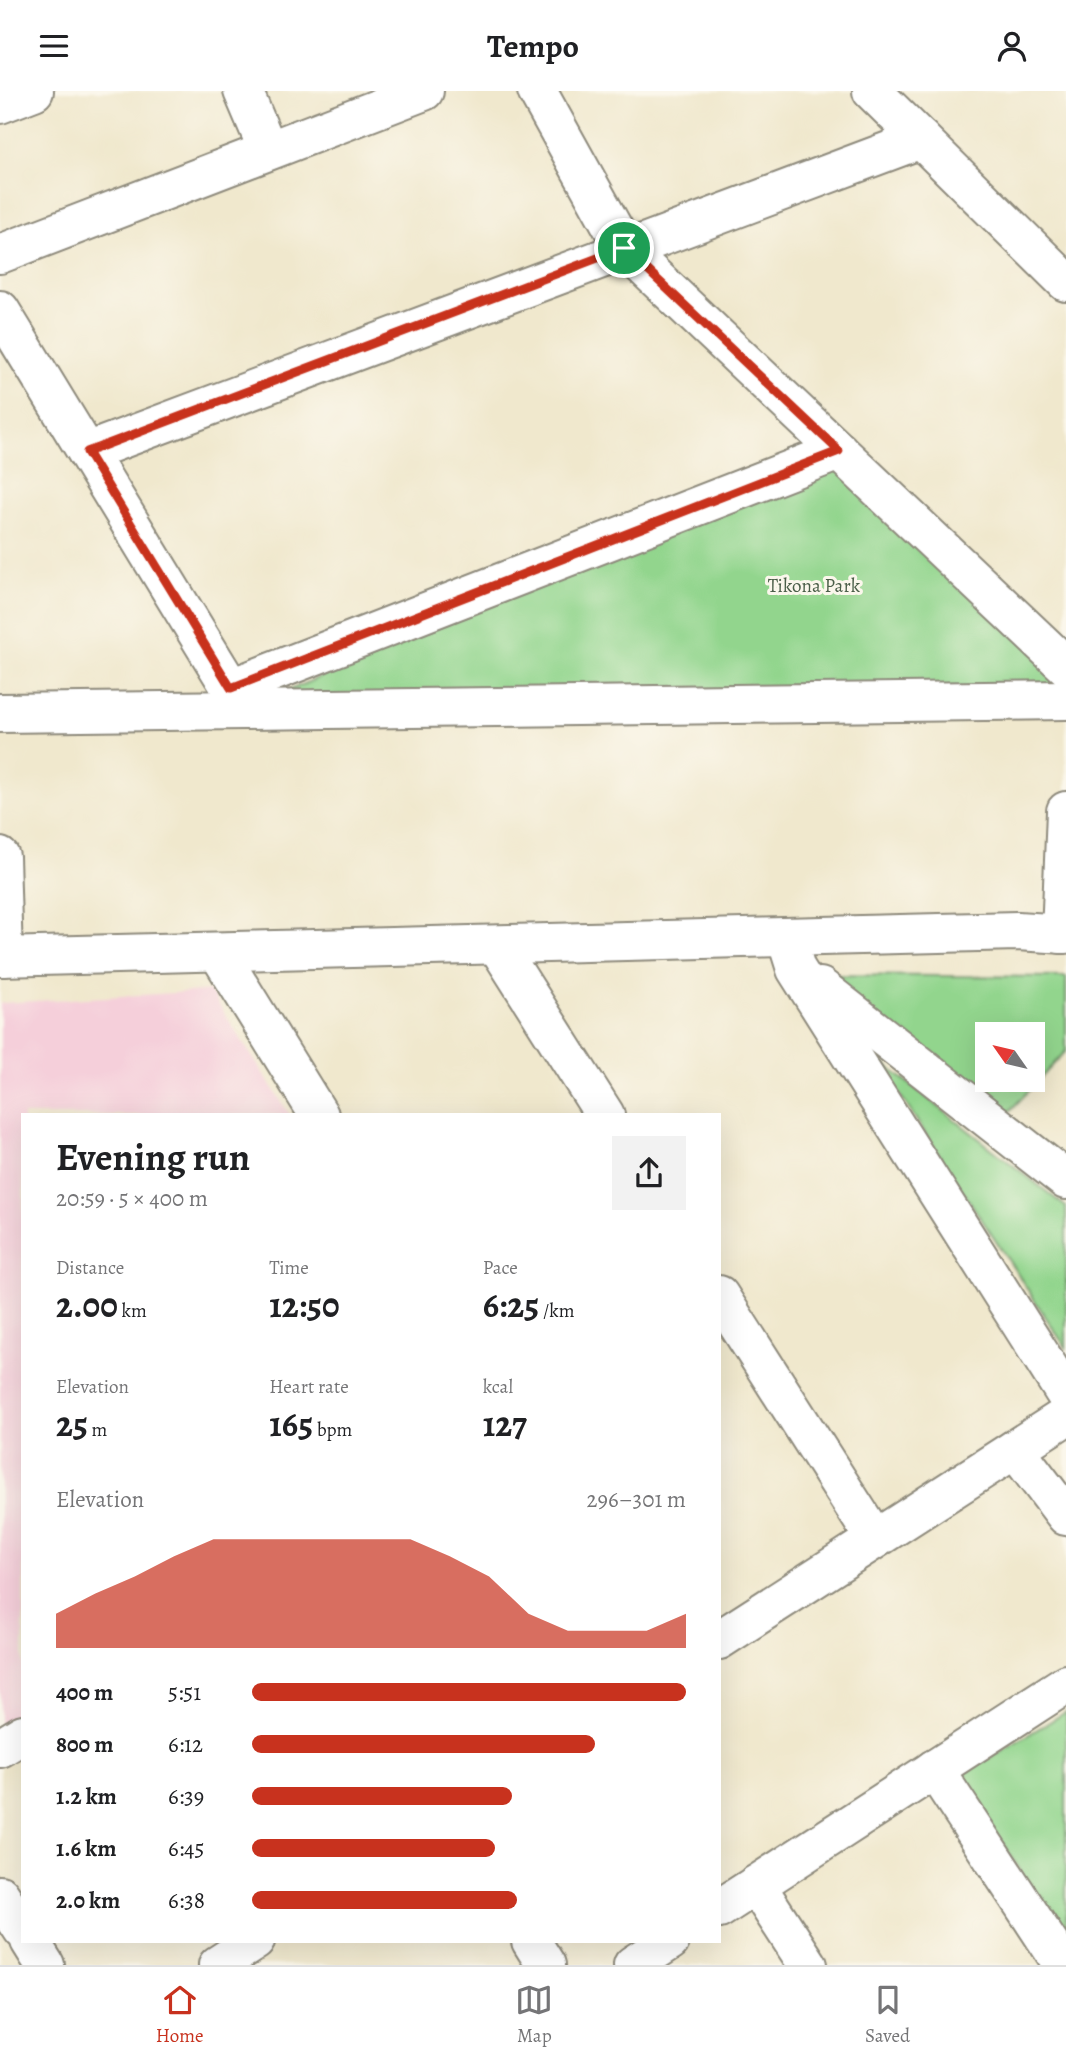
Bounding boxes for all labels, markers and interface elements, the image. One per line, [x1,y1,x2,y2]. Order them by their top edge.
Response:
text: Tempo [487,24,579,68]
icon: menu [35,27,73,65]
icon: person [993,27,1031,65]
pin [594,218,654,278]
icon: arrive [605,229,643,267]
park label: Tikona Park [768,573,861,599]
north arrow [975,1022,1045,1092]
map controls [975,1022,1045,1092]
text: Evening run [56,1131,250,1183]
button: share [612,1136,686,1210]
text: 20:59 · 5 × 400 m [56,1183,208,1214]
text: Distance [56,1255,124,1281]
text: Time [269,1255,309,1281]
text: Pace [483,1255,518,1281]
text: 2.00 [56,1281,118,1329]
text: 12:50 [269,1281,340,1329]
text: 6:25 [483,1281,539,1329]
text: km [118,1298,147,1324]
text: /km [539,1298,574,1324]
text: Elevation [56,1374,129,1400]
text: Heart rate [269,1374,349,1400]
text: kcal [483,1374,513,1400]
text: 25 [56,1400,88,1448]
text: 165 [269,1400,313,1448]
text: 127 [483,1400,527,1448]
text: m [88,1417,107,1443]
text: bpm [313,1417,352,1443]
text: Elevation [56,1484,144,1515]
text: 296–301 m [587,1484,686,1515]
text: 400 m [56,1677,113,1708]
text: 5:51 [168,1677,201,1708]
text: 800 m [56,1729,113,1760]
text: 6:12 [168,1729,203,1760]
text: 1.2 km [56,1781,117,1812]
text: 6:39 [168,1781,204,1812]
text: 1.6 km [56,1833,116,1864]
text: 6:45 [168,1833,204,1864]
text: 2.0 km [56,1885,120,1916]
text: 6:38 [168,1885,205,1916]
tab: Home [156,1981,204,2049]
tab: Map [515,1981,553,2049]
tab: Saved [865,1981,910,2049]

